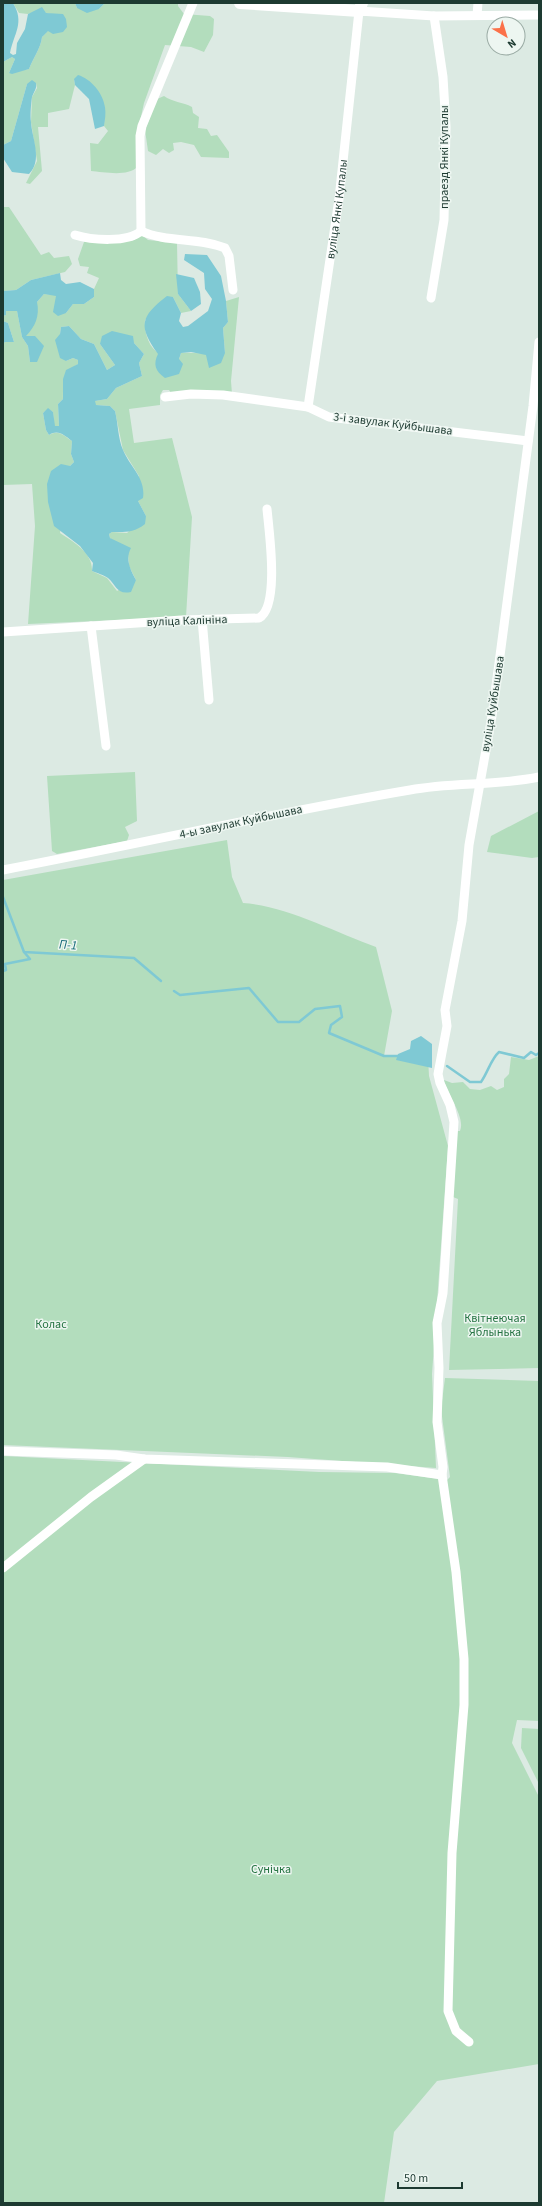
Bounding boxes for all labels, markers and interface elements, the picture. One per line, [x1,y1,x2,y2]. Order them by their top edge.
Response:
north arrow [486,16,526,56]
text: N [504,35,519,52]
street label: праезд Янкі Купалы [436,105,453,209]
street label: вуліца Янкі Купалы [322,158,352,260]
street label: 3-і завулак Куйбышава [332,408,454,440]
street label: вуліца Калініна [146,611,228,631]
street label: вуліца Куйбышава [477,655,509,753]
street label: 4-ы завулак Куйбышава [178,801,304,843]
water label: П-1 [58,936,78,954]
park label: Квітнеючая Яблынька [464,1310,526,1341]
park label: Колас [35,1316,67,1333]
park label: Сунічка [251,1861,291,1878]
scale bar [398,2164,462,2190]
text: 50 m [404,2170,428,2187]

